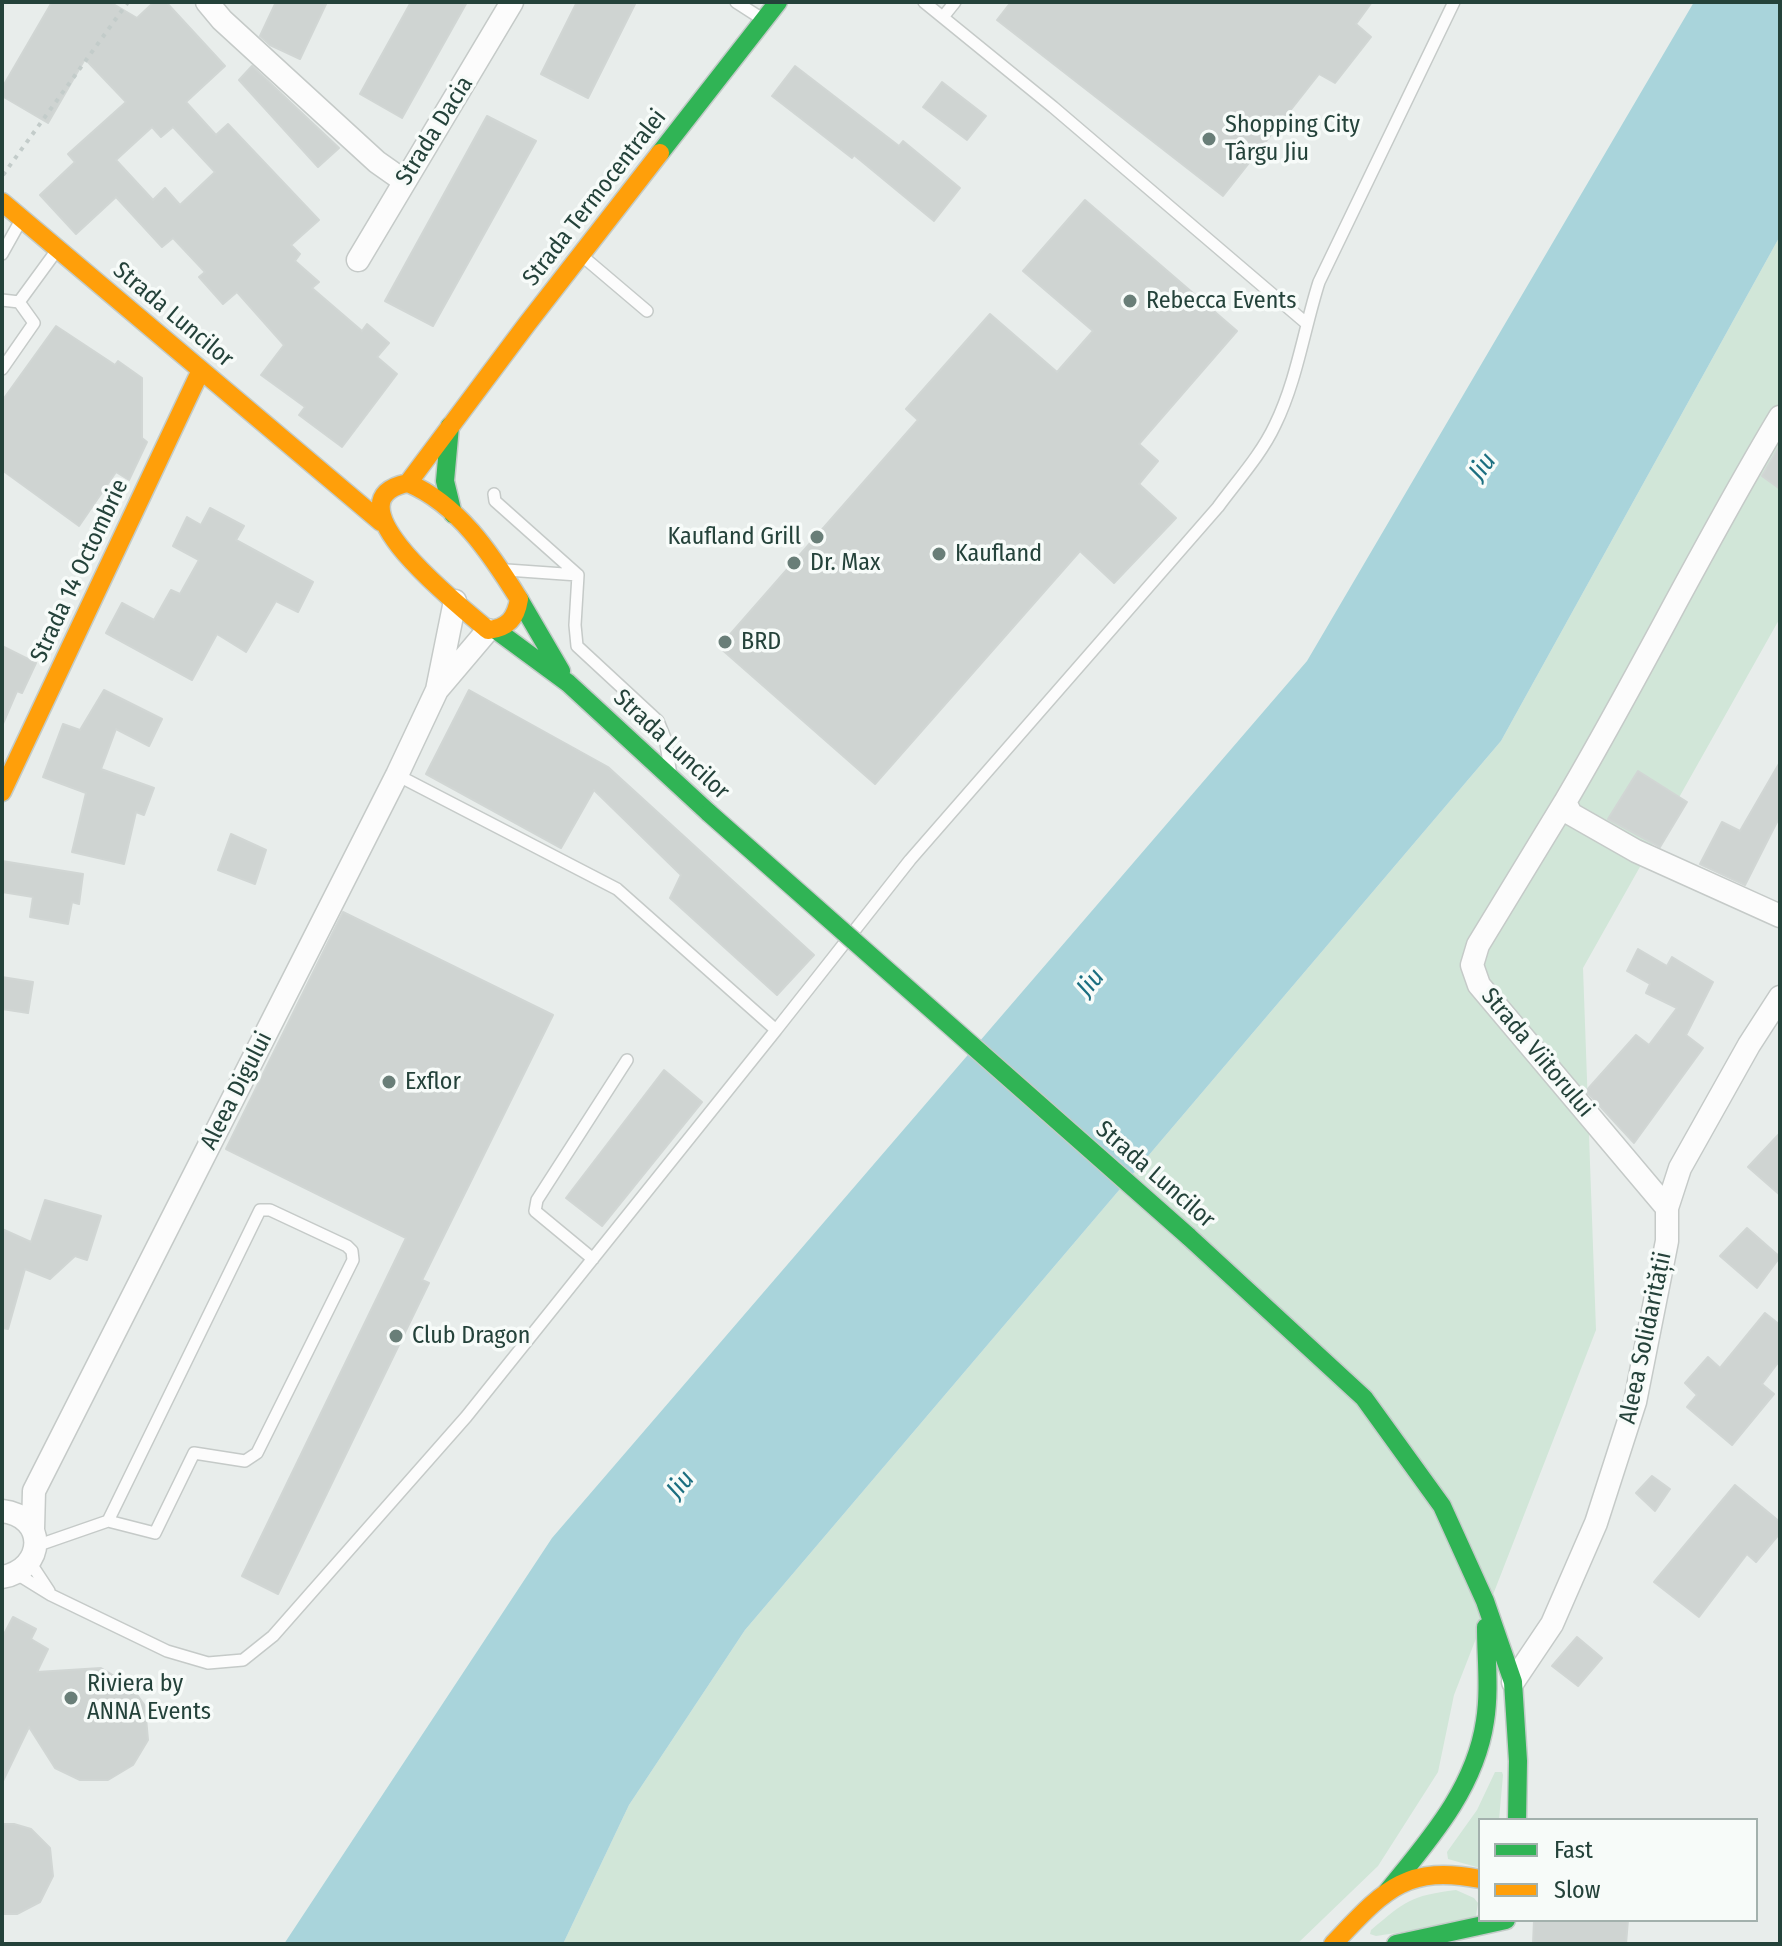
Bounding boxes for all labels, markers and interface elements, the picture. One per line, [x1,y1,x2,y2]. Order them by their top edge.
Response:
street label: Strada Dacia [390,71,480,191]
street label: Strada Termocentralei [517,104,673,292]
place label: Shopping City Târgu Jiu [1225,111,1360,167]
marker: Shopping City Târgu Jiu [1200,130,1218,148]
street label: Strada Luncilor [107,256,239,374]
place label: Rebecca Events [1146,287,1296,315]
marker: Rebecca Events [1121,292,1139,310]
water label: Jiu [1462,447,1504,487]
street label: Strada 14 Octombrie [25,475,135,667]
place label: Kaufland Grill [667,523,801,551]
marker: Kaufland Grill [808,528,826,546]
place label: Kaufland [955,540,1042,568]
marker: Kaufland [930,545,948,563]
place label: Dr. Max [810,549,880,577]
marker: Dr. Max [785,554,803,572]
place label: BRD [741,628,781,656]
marker: BRD [716,633,734,651]
street label: Strada Luncilor [607,684,735,806]
water label: Jiu [1070,963,1112,1003]
street label: Strada Viitorului [1475,983,1599,1123]
street label: Aleea Digului [195,1027,279,1155]
place label: Exflor [405,1068,461,1096]
marker: Exflor [380,1073,398,1091]
street label: Strada Luncilor [1090,1115,1220,1235]
street label: Aleea Solidarității [1614,1249,1678,1427]
place label: Club Dragon [412,1322,531,1350]
marker: Club Dragon [387,1327,405,1345]
water label: Jiu [660,1465,702,1505]
place label: Riviera by ANNA Events [87,1670,211,1726]
marker: Riviera by ANNA Events [62,1689,80,1707]
legend [1478,1818,1758,1922]
text: Fast [1554,1836,1593,1864]
text: Slow [1554,1876,1600,1904]

